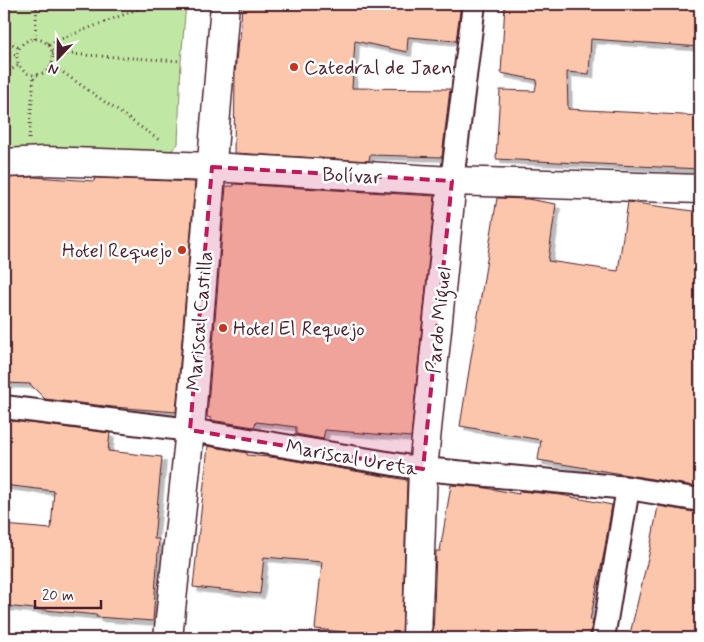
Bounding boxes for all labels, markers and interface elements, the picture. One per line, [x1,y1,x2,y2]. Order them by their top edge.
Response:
north arrow [32,32,82,82]
place label: Catedral de Jaen [304,55,452,82]
text: N [46,59,61,79]
marker: Catedral de Jaen [288,61,300,73]
street label: Bolívar [322,161,383,192]
place label: Hotel Requejo [62,238,172,265]
marker: Hotel Requejo [176,244,188,256]
street label: Mariscal Castilla [181,250,220,392]
street label: Pardo Miguel [420,266,460,375]
place label: Hotel El Requejo [233,316,365,343]
marker: Hotel El Requejo [217,322,229,334]
street label: Mariscal Ureta [284,434,421,484]
scale bar [35,577,101,609]
text: 20 m [42,586,74,606]

